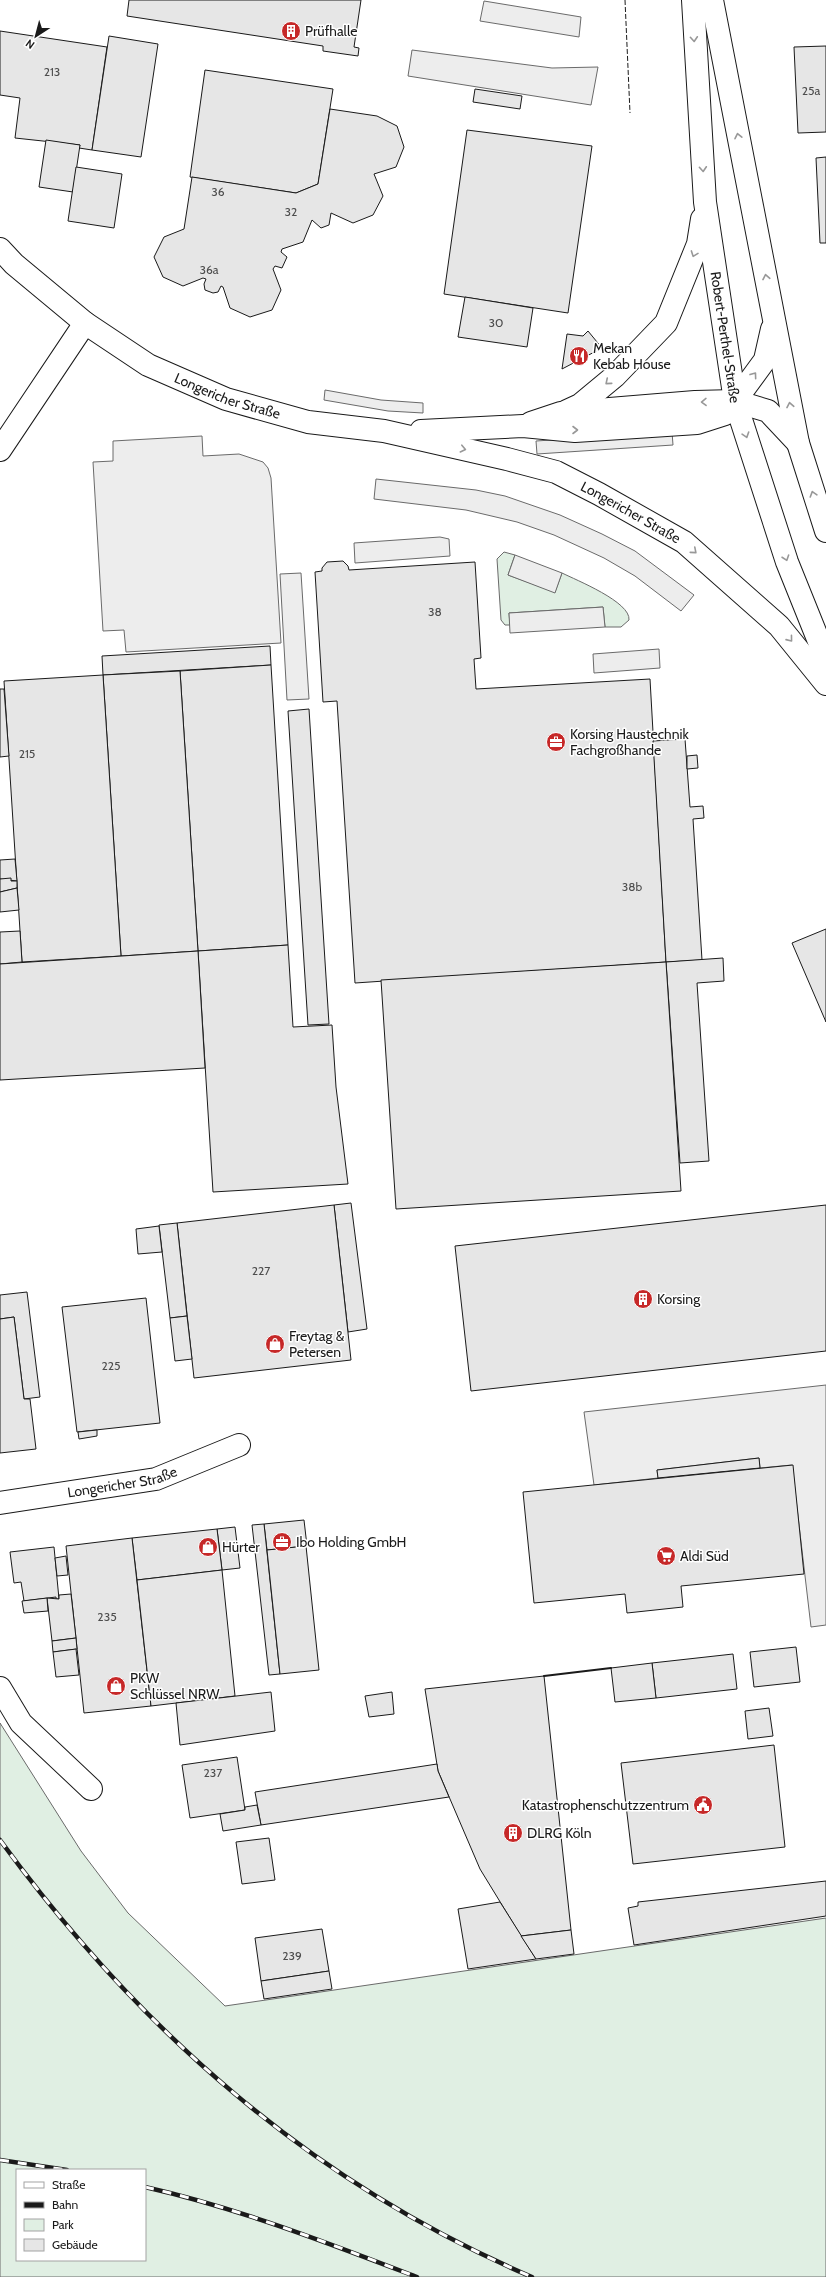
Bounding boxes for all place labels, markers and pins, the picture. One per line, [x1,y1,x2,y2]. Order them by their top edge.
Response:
building icon: Prüfhalle [280,20,302,42]
place label: Prüfhalle [305,22,357,40]
place label: Mekan Kebab House [593,339,671,373]
restaurant icon: Mekan Kebab House [568,345,590,367]
place label: Korsing Haustechnik Fachgroßhande [570,725,689,759]
office icon: Korsing Haustechnik Fachgroßhande [545,731,567,753]
building icon: Korsing [632,1288,654,1310]
place label: Korsing [657,1290,701,1308]
place label: Freytag & Petersen [289,1327,345,1361]
shop icon: Freytag & Petersen [264,1333,286,1355]
office icon: Ibo Holding GmbH [271,1531,293,1553]
place label: Ibo Holding GmbH [296,1533,406,1551]
shop icon: Hürter [197,1536,219,1558]
place label: Hürter [222,1538,260,1556]
supermarket icon: Aldi Süd [655,1545,677,1567]
place label: Aldi Süd [680,1547,729,1565]
place label: PKW Schlüssel NRW [130,1669,220,1703]
shop icon: PKW Schlüssel NRW [105,1675,127,1697]
public building icon: Katastrophenschutzzentrum [692,1794,714,1816]
place label: Katastrophenschutzzentrum [522,1796,689,1814]
building icon: DLRG Köln [502,1822,524,1844]
place label: DLRG Köln [527,1824,592,1842]

